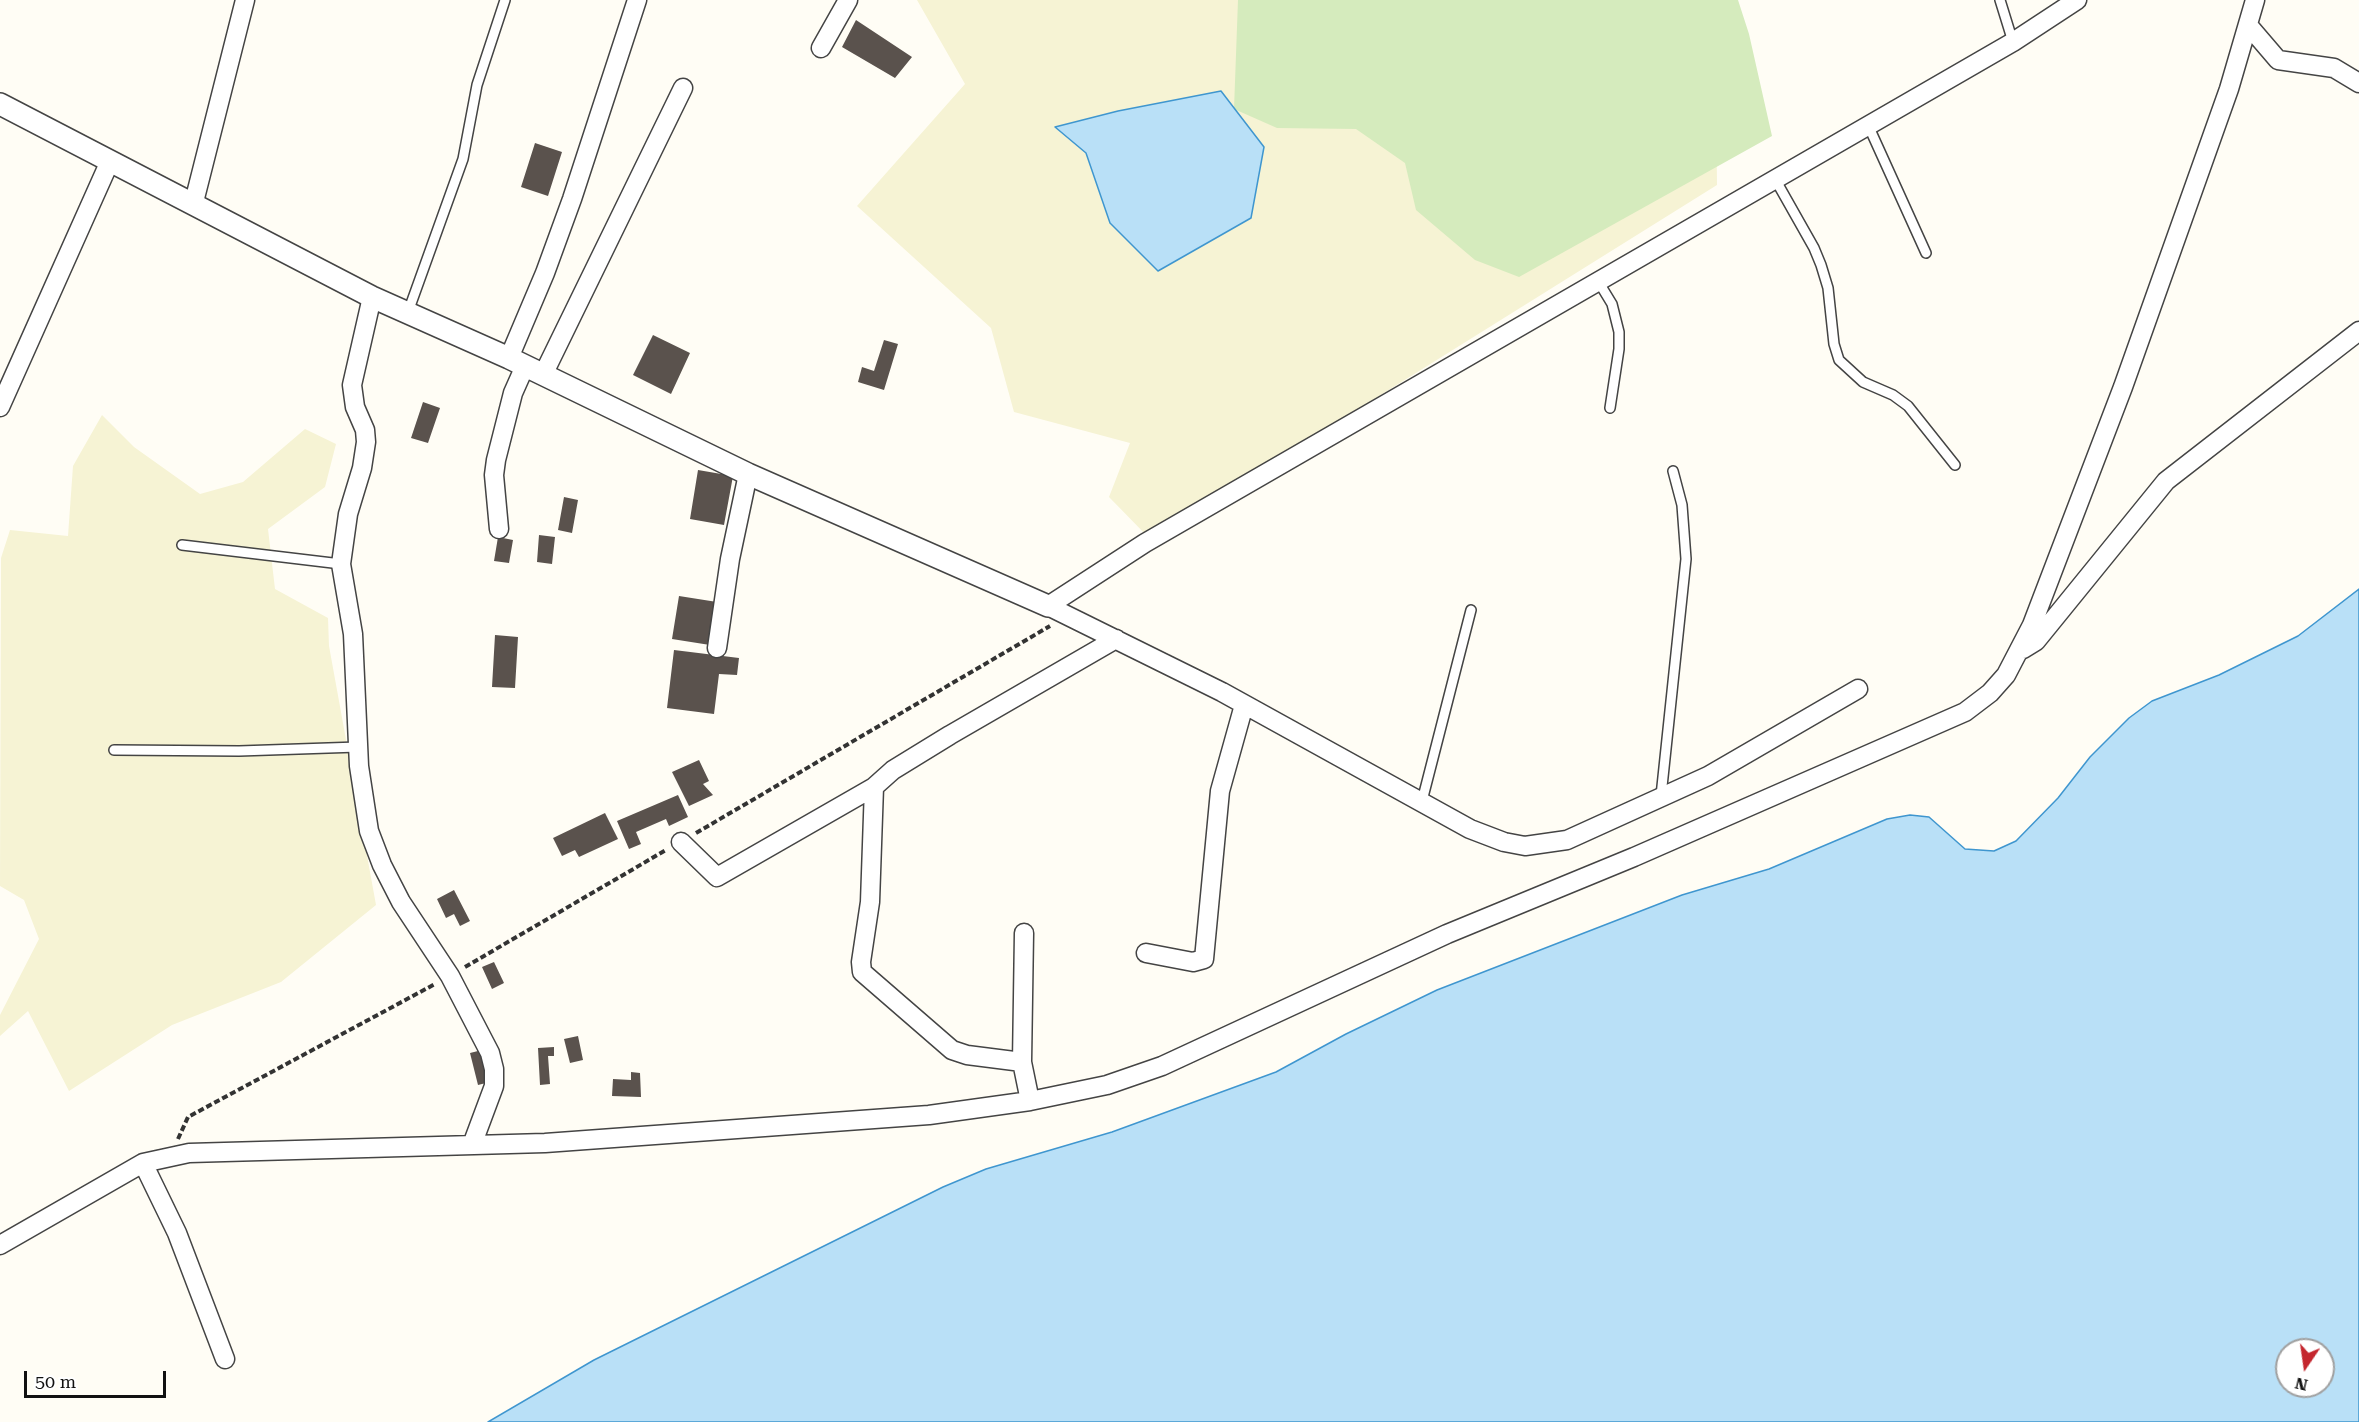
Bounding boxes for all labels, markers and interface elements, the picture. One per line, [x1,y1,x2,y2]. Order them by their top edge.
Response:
north arrow [2275,1338,2335,1398]
scale bar [27,1359,170,1397]
text: 50 m [35,1371,76,1392]
text: N [2293,1373,2309,1395]

